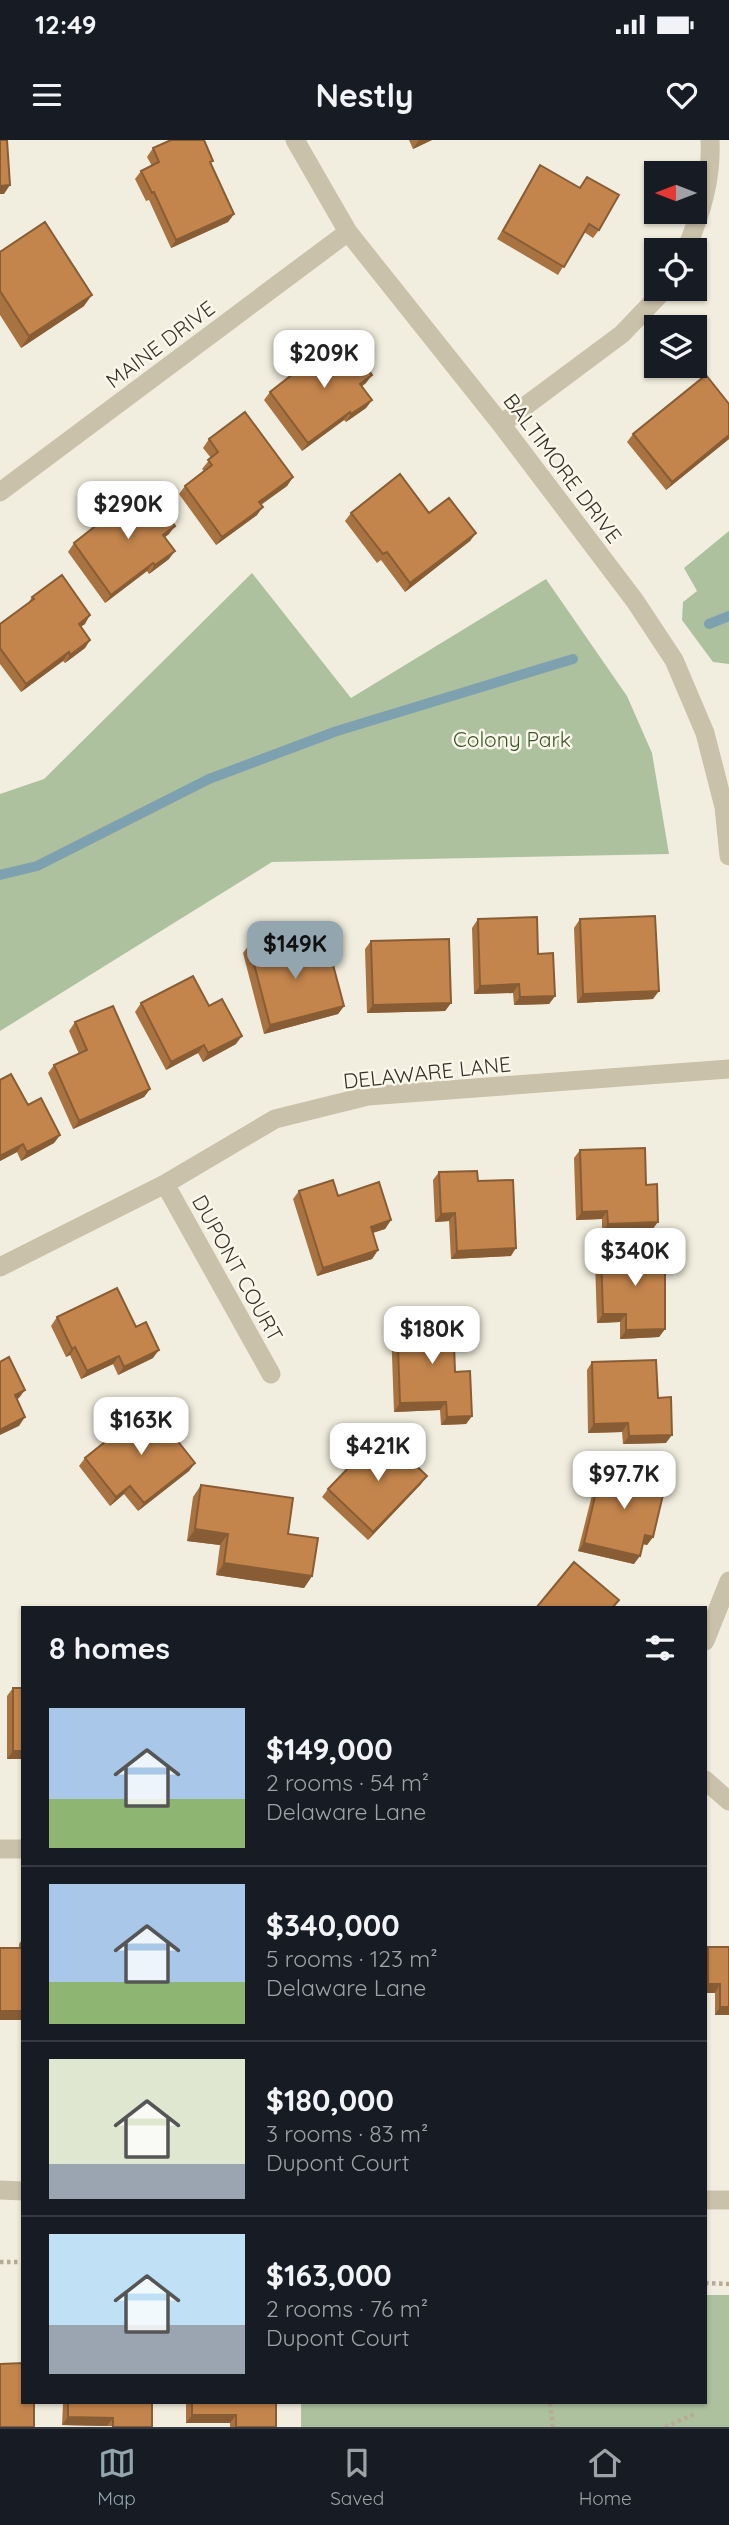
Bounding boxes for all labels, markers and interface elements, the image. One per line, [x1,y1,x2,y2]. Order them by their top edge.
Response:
text: 12:49 [35,8,97,41]
text: Nestly [316,75,413,115]
icon: menu [28,76,66,114]
icon: heart [663,76,701,114]
north arrow [644,161,707,224]
map controls [644,161,707,378]
button: locate [644,238,707,301]
street label: MAINE DRIVE [100,295,220,393]
button: layers [644,315,707,378]
pin: $209K [275,330,373,390]
text: $209K [289,338,359,367]
street label: BALTIMORE DRIVE [498,388,628,548]
pin: $290K [79,482,177,541]
text: $290K [93,489,163,518]
park label: Colony Park [453,726,571,752]
pin: $149K [246,922,344,981]
text: $149K [263,929,327,958]
street label: DELAWARE LANE [342,1050,512,1094]
street label: DUPONT COURT [187,1190,289,1346]
pin: $340K [586,1228,684,1288]
text: $340K [601,1236,669,1265]
pin: $180K [383,1306,481,1366]
text: $180K [400,1314,464,1343]
pin: $163K [92,1398,190,1457]
text: $163K [110,1405,172,1434]
pin: $421K [329,1424,427,1483]
text: $421K [346,1431,410,1460]
pin: $97.7K [567,1452,681,1511]
text: $97.7K [589,1459,659,1488]
text: 8 homes [49,1629,170,1667]
icon: filters [641,1629,679,1667]
text: $149,000 [266,1730,393,1768]
icon: home [105,1736,189,1820]
text: 2 rooms · 54 m² [266,1768,429,1797]
text: Delaware Lane [266,1797,426,1826]
text: $340,000 [266,1906,400,1944]
icon: home [105,1912,189,1996]
text: 5 rooms · 123 m² [266,1944,438,1973]
text: Delaware Lane [266,1973,426,2002]
text: $180,000 [266,2081,394,2119]
icon: home [105,2087,189,2171]
text: 3 rooms · 83 m² [266,2119,428,2148]
text: Dupont Court [266,2148,409,2177]
text: $163,000 [266,2256,392,2294]
icon: home [105,2262,189,2346]
text: 2 rooms · 76 m² [266,2294,428,2323]
text: Dupont Court [266,2323,409,2352]
tab: Map [97,2444,136,2510]
tab: Saved [330,2444,384,2510]
tab: Home [579,2444,632,2510]

